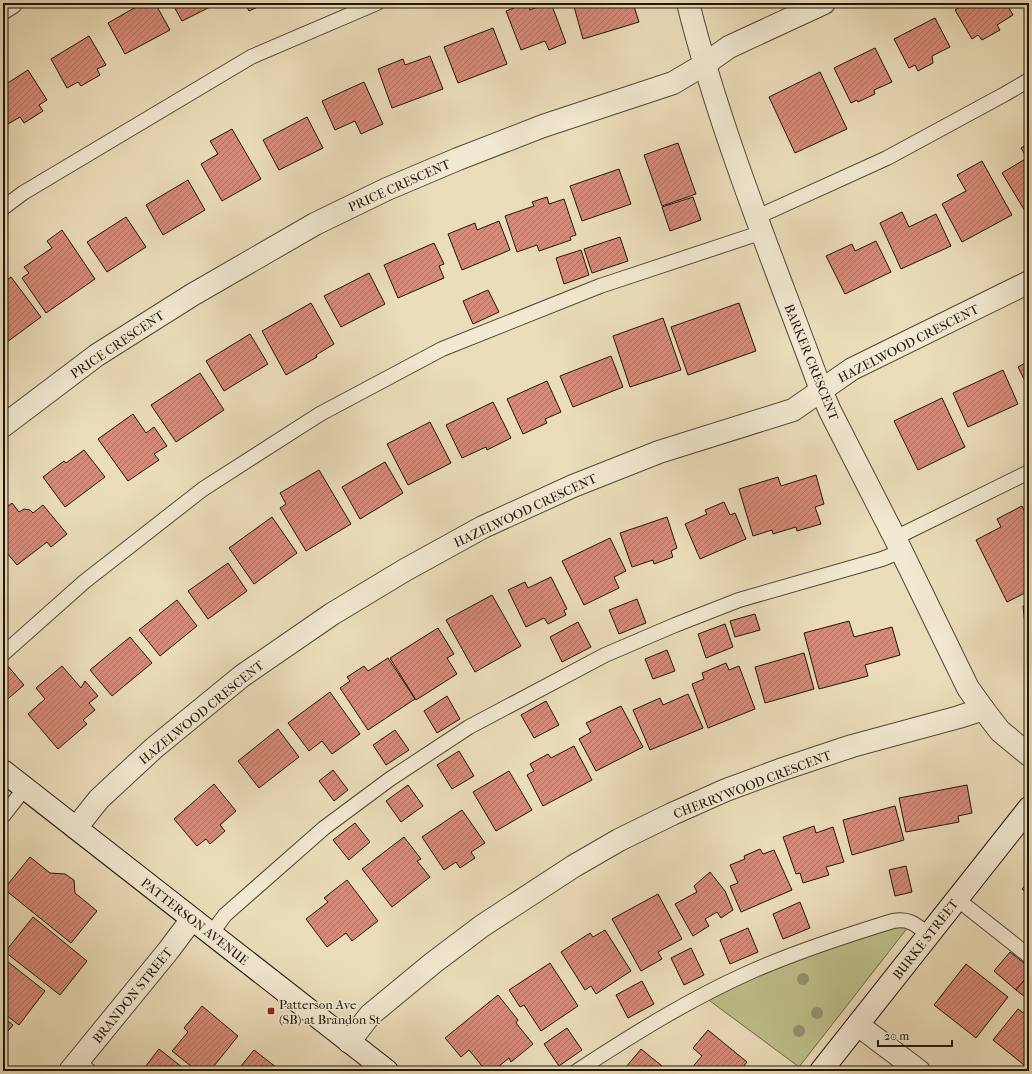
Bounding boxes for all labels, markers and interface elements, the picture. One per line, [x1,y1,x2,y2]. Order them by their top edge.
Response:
street label: PRICE CRESCENT [346,156,453,215]
street label: HAZELWOOD CRESCENT [835,301,981,386]
street label: BARKER CRESCENT [781,302,842,423]
street label: PRICE CRESCENT [68,307,167,381]
street label: HAZELWOOD CRESCENT [451,471,599,550]
street label: HAZELWOOD CRESCENT [136,657,267,767]
street label: CHERRYWOOD CRESCENT [671,747,833,822]
street label: PATTERSON AVENUE [138,875,251,968]
street label: BURKE STREET [889,896,961,982]
street label: BRANDON STREET [89,944,176,1046]
place label: Patterson Ave (SB) at Brandon St [279,997,381,1027]
marker: Patterson Ave (SB) at Brandon St [266,1006,276,1016]
scale bar [878,1022,952,1048]
text: 20 m [884,1029,909,1043]

